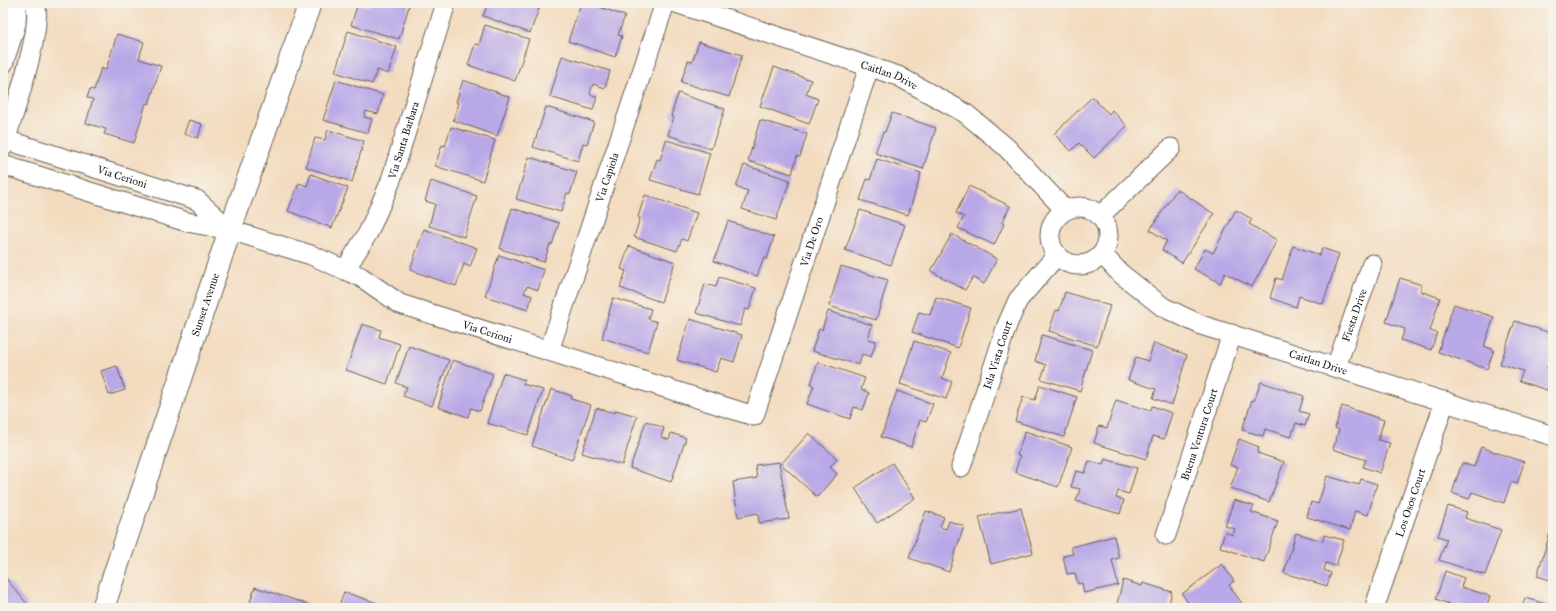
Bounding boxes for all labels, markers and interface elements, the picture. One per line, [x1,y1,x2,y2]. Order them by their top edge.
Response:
street label: Caitlan Drive [859,58,920,93]
street label: Via Santa Barbara [385,100,422,182]
street label: Via Capiola [593,151,622,205]
street label: Via Cerioni [95,163,149,191]
street label: Via De Oro [797,215,826,269]
street label: Sunset Avenue [189,271,222,338]
street label: Fiesta Drive [1339,287,1370,343]
street label: Via Cerioni [460,318,514,346]
street label: Isla Vista Court [981,318,1015,391]
street label: Caitlan Drive [1287,347,1349,378]
street label: Buena Ventura Court [1178,387,1221,482]
street label: Los Osos Court [1393,467,1429,539]

